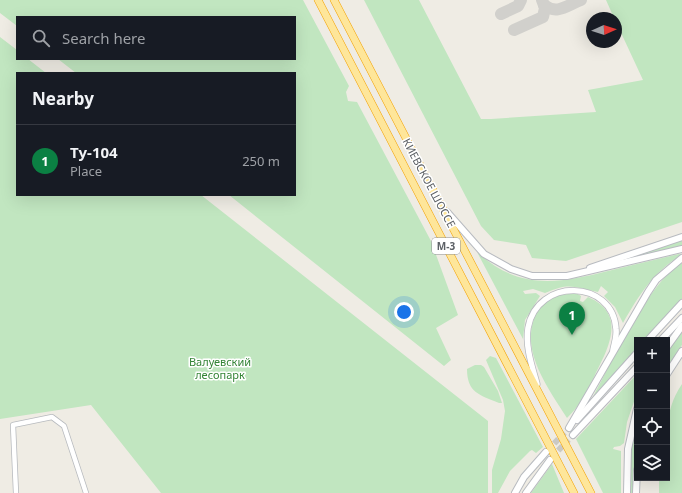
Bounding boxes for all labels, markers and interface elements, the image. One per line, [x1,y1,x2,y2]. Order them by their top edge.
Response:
north arrow [586,12,622,48]
search box [16,16,296,60]
icon: search [30,27,52,49]
text: Search here [62,28,145,48]
text: Nearby [32,87,94,110]
street label: КИЕВСКОЕ ШОССЕ [400,135,459,230]
text: Ту-104 [70,142,118,162]
text: 1 [41,152,49,170]
text: 250 m [242,152,280,170]
text: Place [70,162,102,180]
road number: М-3 [432,238,460,254]
your location [394,302,414,322]
pin: 1 [559,302,585,335]
map controls [634,337,670,481]
button: + [634,337,670,373]
park label: Валуевский лесопарк [189,354,251,382]
button: − [634,373,670,409]
button: locate [634,409,670,445]
button: layers [634,445,670,481]

